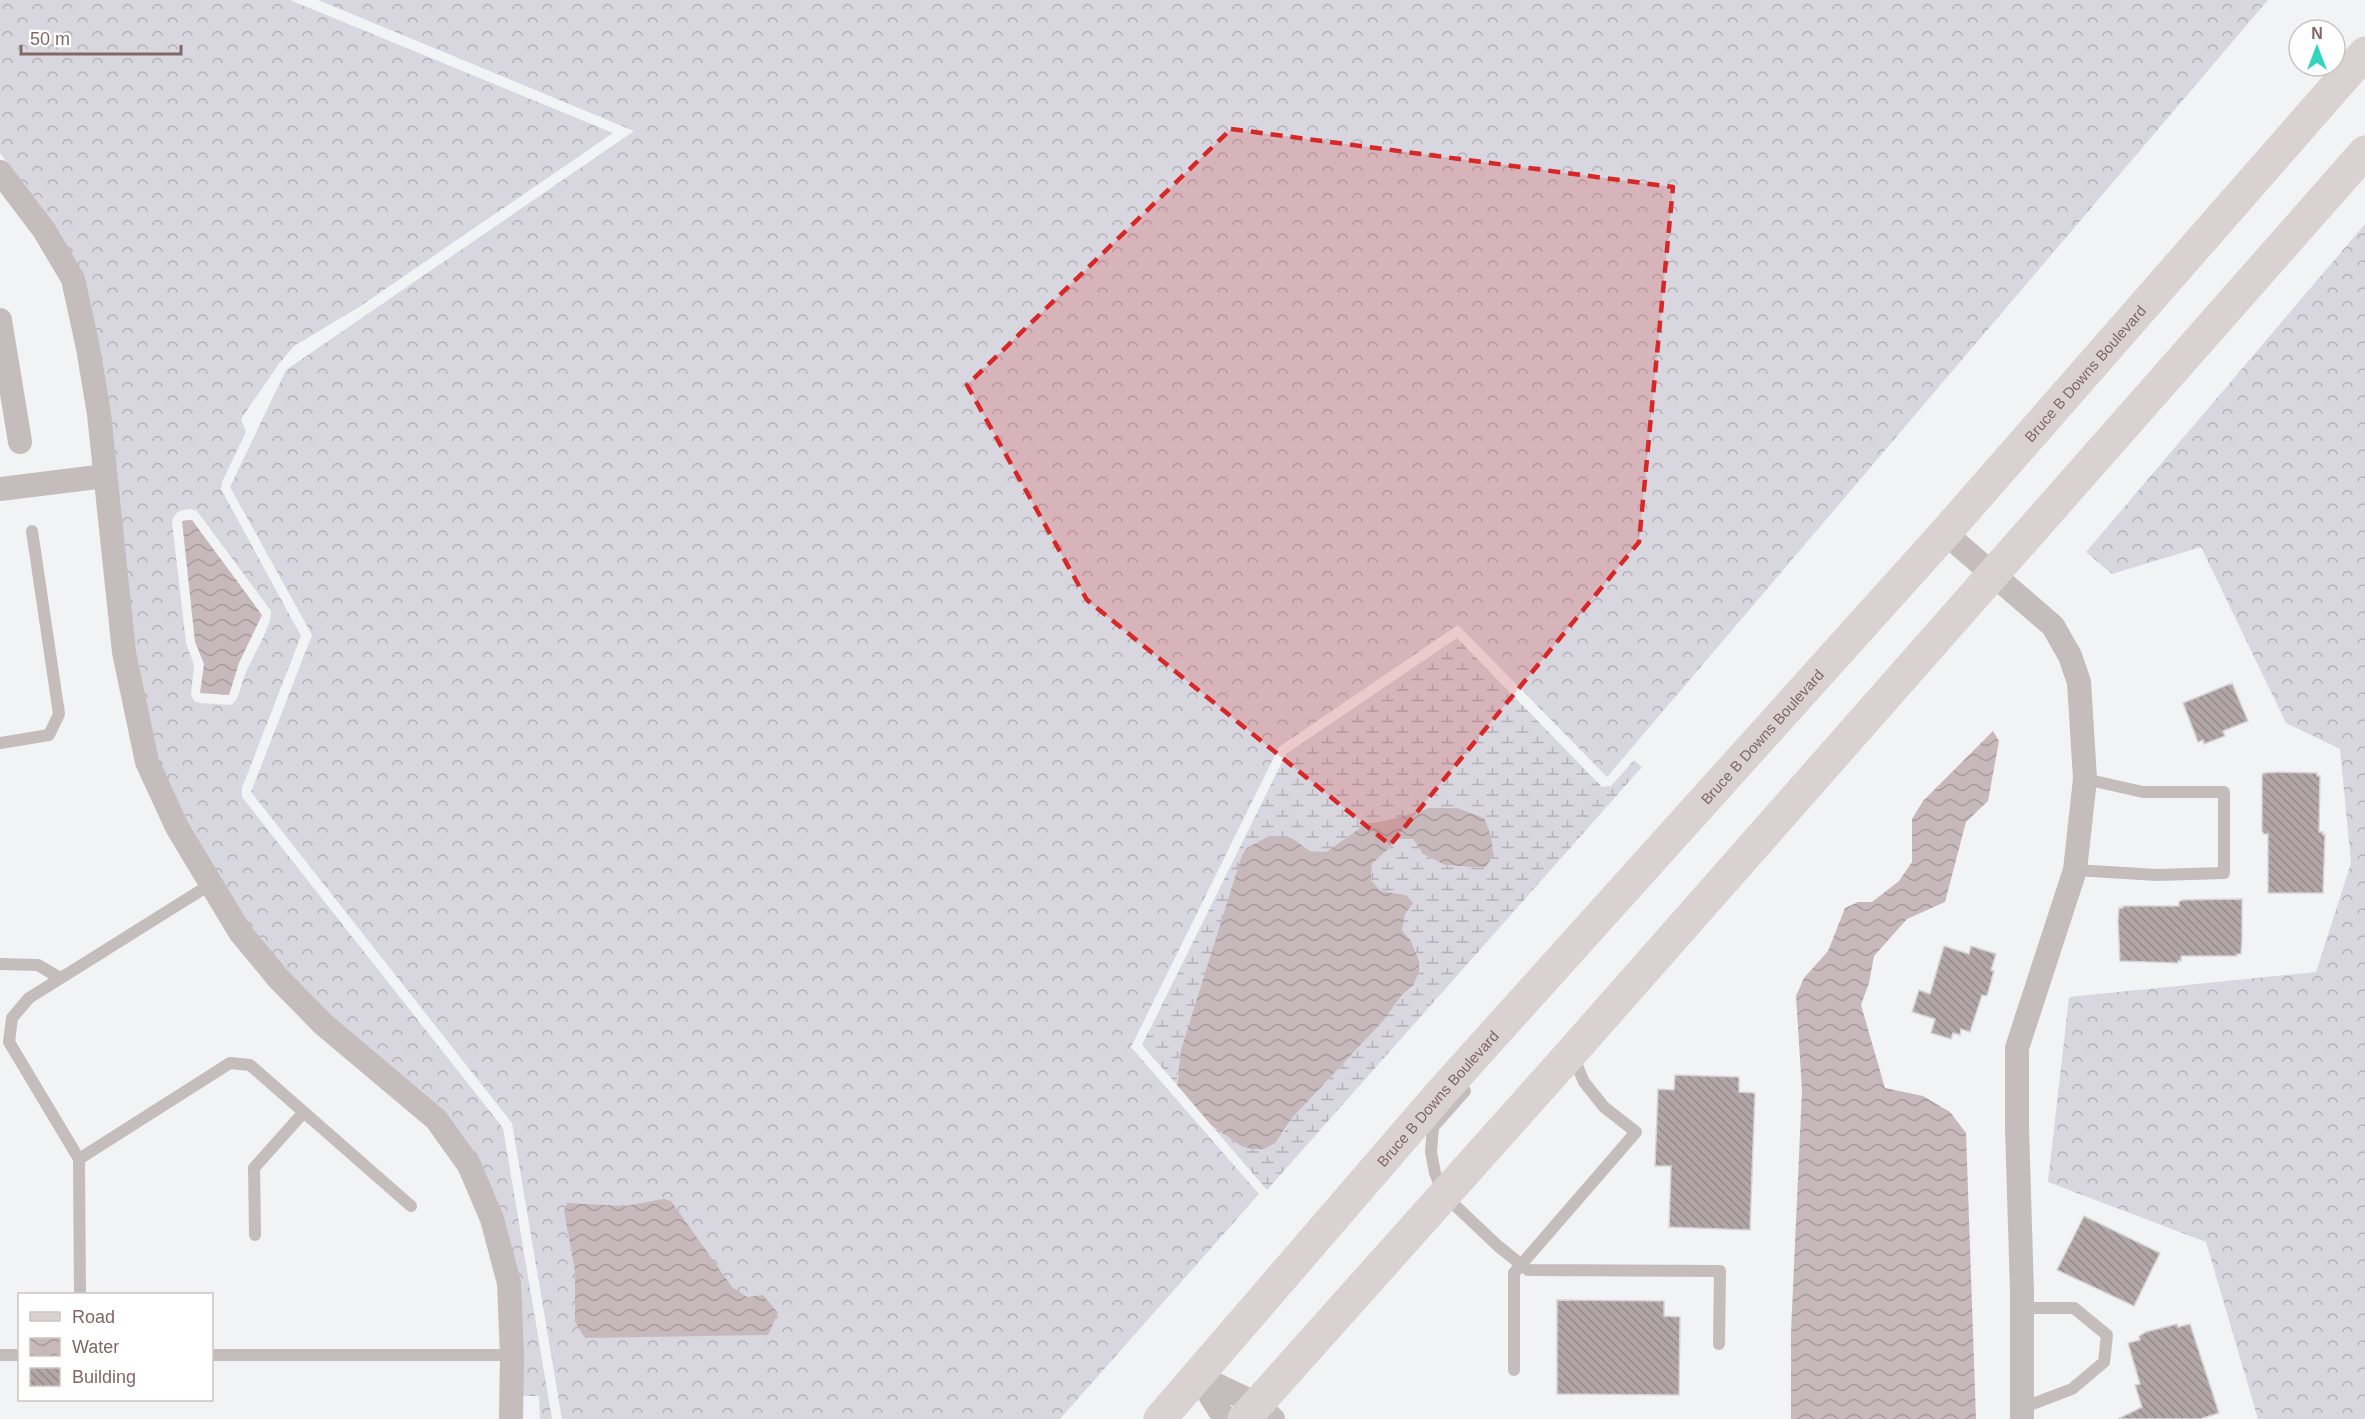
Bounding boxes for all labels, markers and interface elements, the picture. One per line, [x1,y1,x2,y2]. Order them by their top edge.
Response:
scale bar [21,18,182,56]
north arrow [2287,18,2347,78]
text: N [2311,25,2323,42]
text: 50 m [30,29,70,49]
street label: Bruce B Downs Boulevard [2021,302,2149,445]
street label: Bruce B Downs Boulevard [1697,666,1827,807]
street label: Bruce B Downs Boulevard [1373,1027,1502,1170]
legend [18,1293,213,1401]
text: Road [72,1307,115,1327]
text: Water [72,1337,119,1357]
text: Building [72,1367,136,1387]

